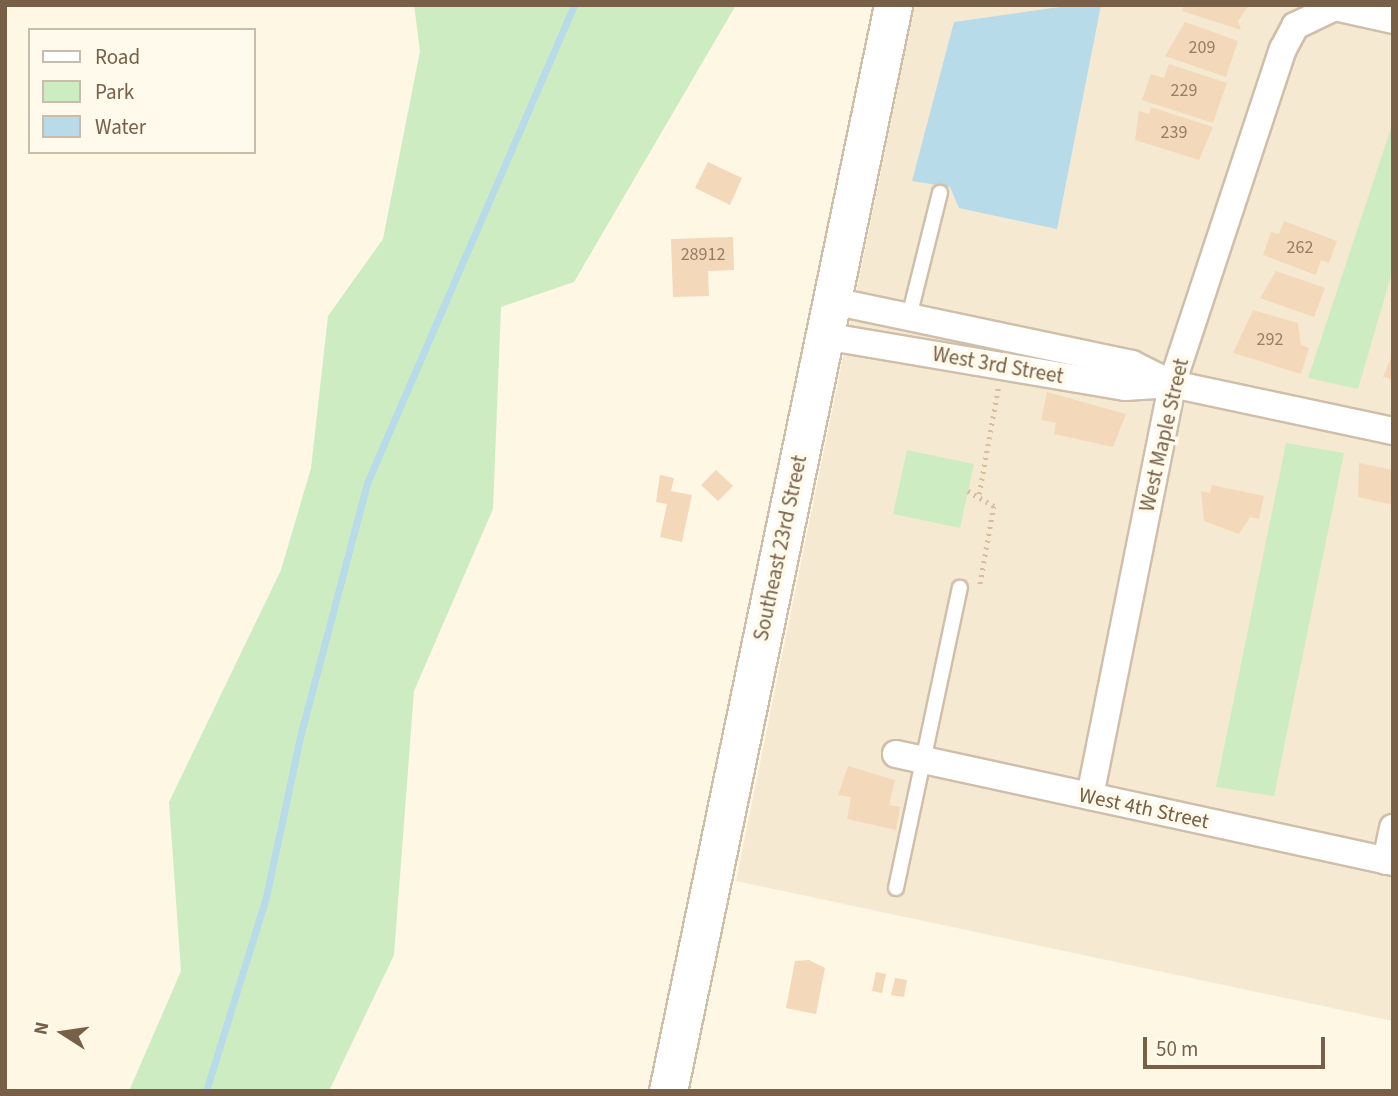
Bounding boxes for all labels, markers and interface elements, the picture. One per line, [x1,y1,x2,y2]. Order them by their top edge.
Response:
legend [28,28,256,154]
house number: 209 [1189,37,1215,59]
text: Road [95,42,140,72]
text: Park [95,77,134,107]
house number: 229 [1171,80,1197,102]
text: Water [95,112,146,142]
house number: 239 [1161,122,1187,144]
house number: 262 [1287,237,1313,259]
house number: 28912 [681,244,725,266]
house number: 292 [1257,329,1283,351]
street label: West 3rd Street [931,341,1065,389]
street label: West Maple Street [1134,356,1194,514]
street label: Southeast 23rd Street [748,453,812,643]
street label: West 4th Street [1077,782,1211,834]
north arrow [28,998,98,1068]
text: N [27,1020,56,1038]
scale bar [1146,1023,1328,1066]
text: 50 m [1156,1034,1198,1064]

